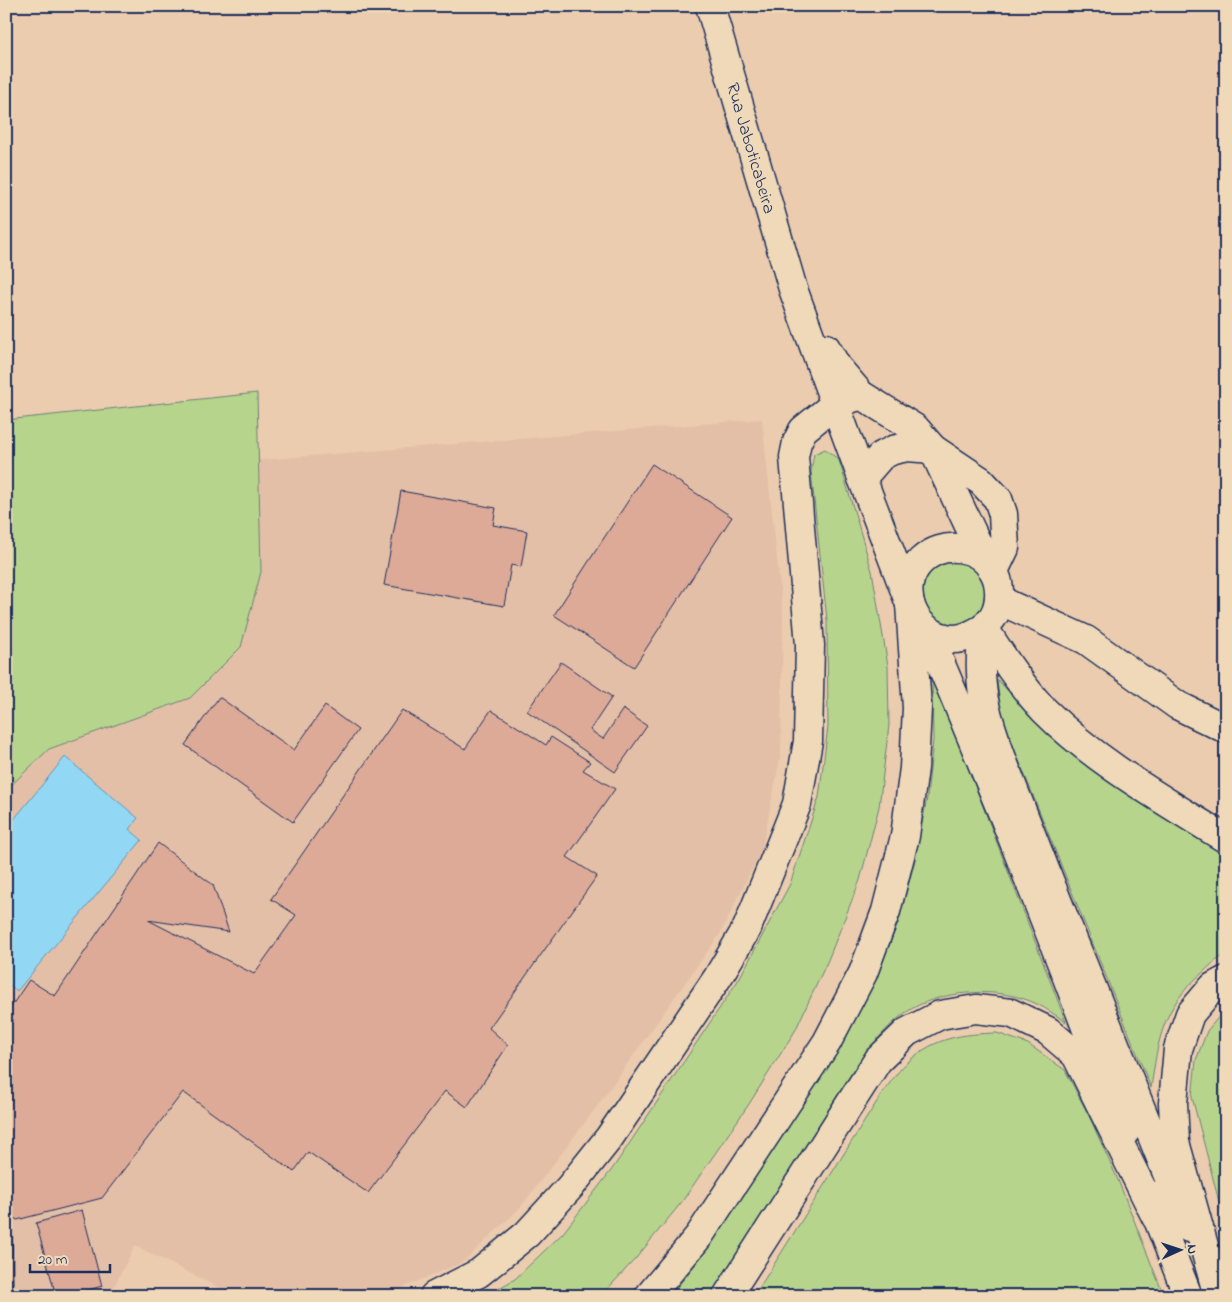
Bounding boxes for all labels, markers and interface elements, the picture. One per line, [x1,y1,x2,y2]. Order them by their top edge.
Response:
street label: Rua Jaboticabeira [718,80,781,217]
north arrow [1154,1224,1204,1274]
scale bar [30,1242,110,1274]
text: N [1181,1244,1202,1255]
text: 20 m [38,1249,68,1271]

